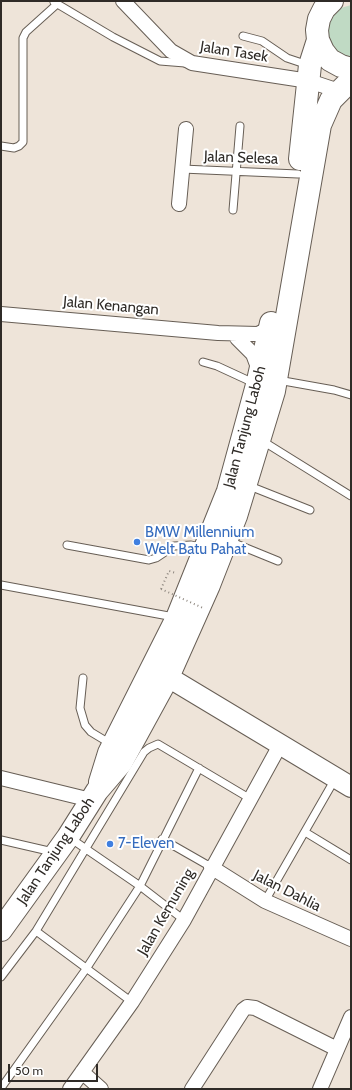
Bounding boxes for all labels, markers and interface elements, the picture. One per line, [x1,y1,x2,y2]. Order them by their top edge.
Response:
street label: Jalan Tasek [199,38,269,66]
street label: Jalan Selesa [204,148,278,168]
street label: Jalan Kenangan [62,293,160,319]
street label: Jalan Tanjung Laboh [220,364,270,490]
place label: BMW Millennium Welt Batu Pahat [145,524,254,559]
marker: BMW Millennium Welt Batu Pahat [132,537,142,547]
street label: Jalan Tanjung Laboh [13,794,99,908]
place label: 7-Eleven [118,835,174,853]
marker: 7-Eleven [105,839,115,849]
street label: Jalan Kemuning [134,865,198,959]
street label: Jalan Dahlia [250,866,324,916]
scale bar [10,1056,100,1082]
text: 50 m [15,1063,43,1078]

